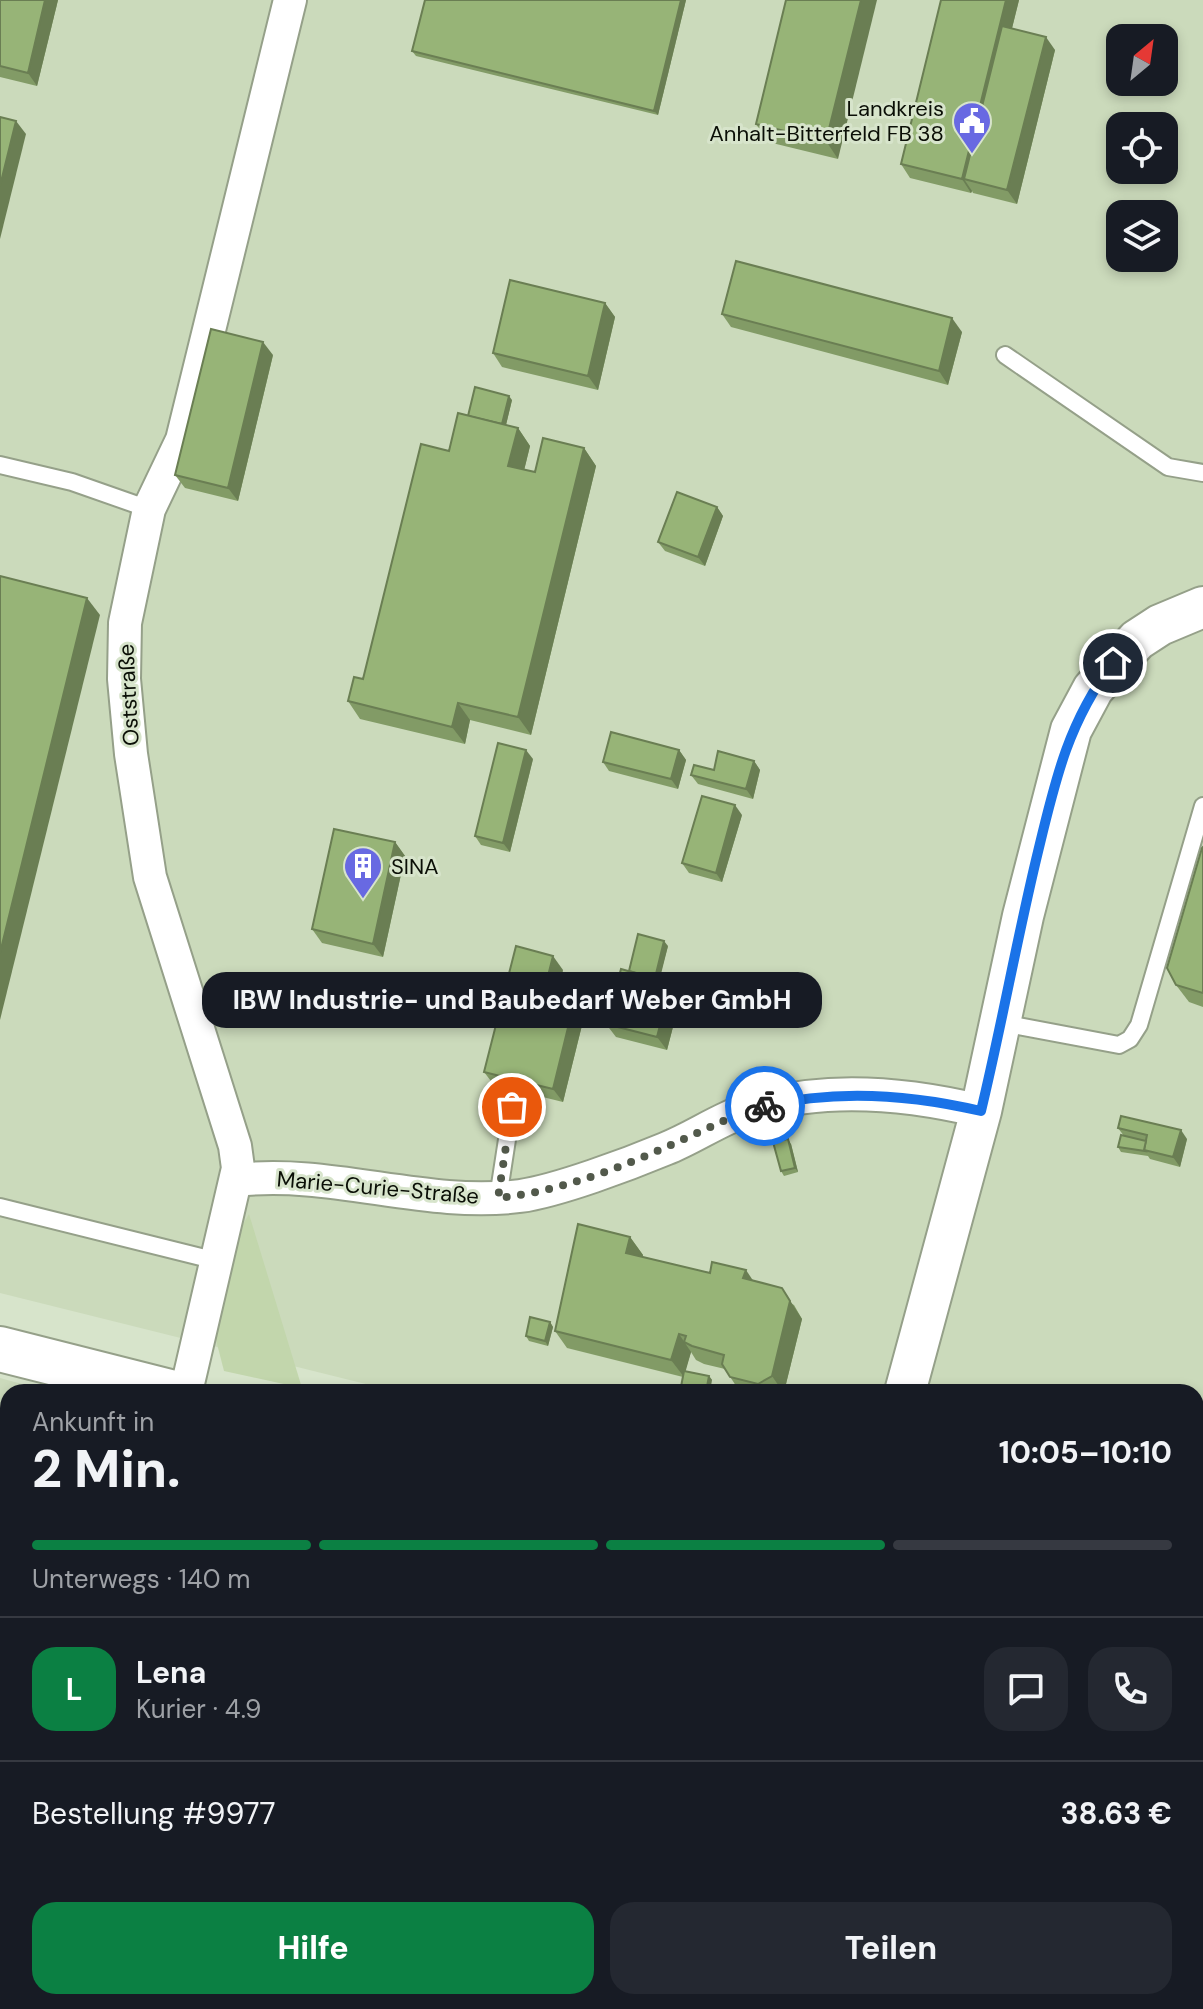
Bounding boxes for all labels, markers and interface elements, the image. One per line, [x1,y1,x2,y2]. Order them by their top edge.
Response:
north arrow [1106,24,1178,96]
map controls [1106,24,1178,272]
place label: Landkreis Anhalt-Bitterfeld FB 38 [709,94,944,148]
public building icon: Landkreis Anhalt-Bitterfeld FB 38 [951,100,993,155]
button: locate [1106,112,1178,184]
button: layers [1106,200,1178,272]
pin [1079,629,1147,697]
icon: home [1091,641,1135,685]
street label: Oststraße [111,643,146,747]
building icon: SINA [342,845,384,900]
place label: SINA [391,852,439,881]
callout: IBW Industrie- und Baubedarf Weber GmbH [202,971,822,1027]
text: IBW Industrie- und Baubedarf Weber GmbH [233,983,791,1017]
courier [725,1066,805,1146]
pin [478,1073,546,1141]
icon: bike [743,1084,787,1128]
icon: bag [490,1085,534,1129]
street label: Marie-Curie-Straße [276,1164,480,1211]
text: Ankunft in [32,1405,154,1439]
text: 10:05–10:10 [999,1433,1172,1472]
text: 2 Min. [32,1435,181,1503]
text: Unterwegs · 140 m [32,1562,251,1596]
button: chat [984,1647,1068,1731]
button: phone [1088,1647,1172,1731]
text: Lena [136,1653,206,1692]
text: L [66,1670,82,1709]
text: Kurier · 4.9 [136,1692,261,1726]
text: Bestellung #9977 [32,1794,275,1833]
text: 38.63 € [1060,1794,1172,1833]
button: Hilfe [32,1902,594,1994]
button: Teilen [610,1902,1172,1994]

